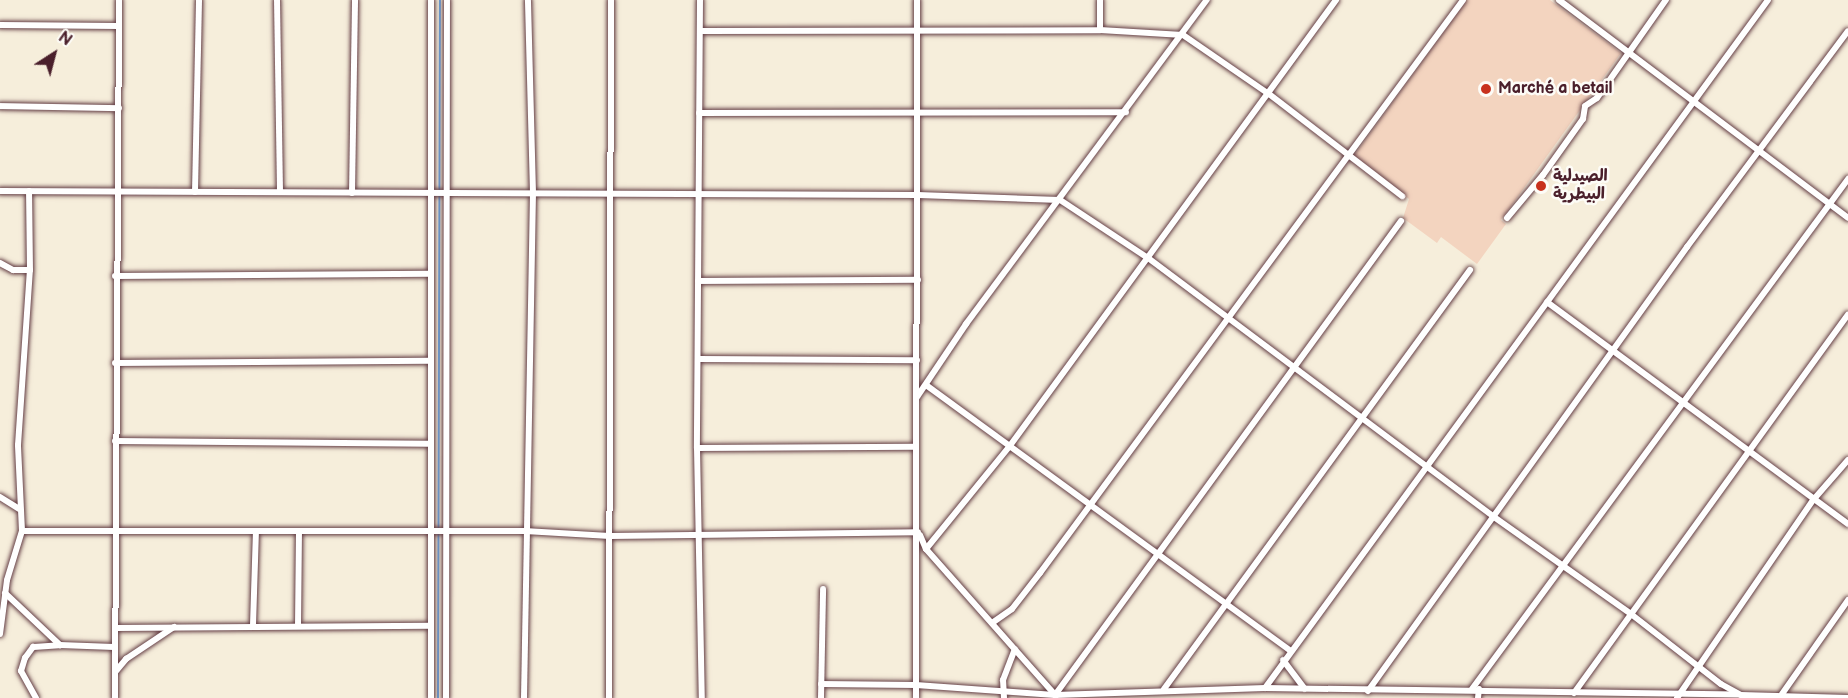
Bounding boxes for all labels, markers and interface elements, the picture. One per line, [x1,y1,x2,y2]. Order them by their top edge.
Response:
north arrow [24,24,84,84]
text: N [54,28,75,50]
place label: Marché a betail [1498,79,1613,99]
marker: Marché a betail [1479,82,1493,96]
place label: الصيدلية البيطرية [1553,167,1608,205]
marker: الصيدلية البيطرية [1534,179,1548,193]

